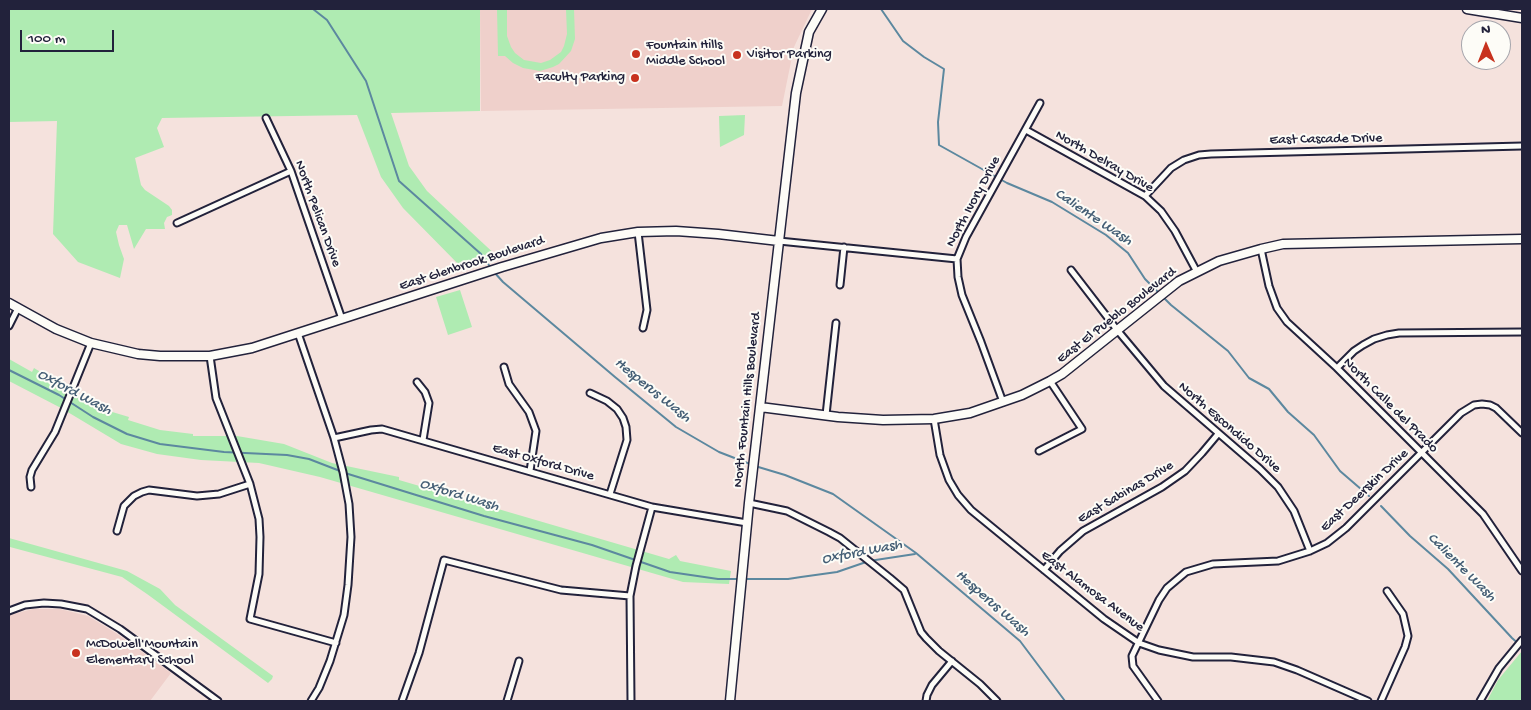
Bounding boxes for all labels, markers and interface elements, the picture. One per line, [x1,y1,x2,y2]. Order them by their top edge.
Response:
scale bar [22,20,116,52]
north arrow [1461,20,1511,70]
text: N [1481,22,1490,39]
text: 100 m [28,30,65,48]
place label: Fountain Hills Middle School [646,38,725,70]
place label: Visitor Parking [747,47,832,63]
marker: Fountain Hills Middle School [630,48,642,60]
marker: Visitor Parking [731,49,743,61]
place label: Faculty Parking [535,70,625,86]
marker: Faculty Parking [629,72,641,84]
street label: North Delray Drive [1052,127,1156,197]
street label: East Cascade Drive [1269,131,1383,149]
street label: North Ivory Drive [943,154,1005,250]
street label: North Pelican Drive [290,159,344,269]
water label: Caliente Wash [1051,185,1135,251]
street label: East Glenbrook Boulevard [397,233,547,295]
street label: East El Pueblo Boulevard [1054,264,1180,368]
street label: North Fountain Hills Boulevard [730,312,766,488]
water label: Hesperus Wash [610,355,694,427]
street label: North Calle del Prado [1339,355,1441,457]
water label: Oxford Wash [34,366,114,420]
street label: North Escondido Drive [1174,379,1284,477]
street label: East Oxford Drive [490,440,596,486]
street label: East Deerskin Drive [1318,446,1412,536]
street label: East Sabinas Drive [1075,458,1177,528]
water label: Oxford Wash [417,475,501,517]
water label: Caliente Wash [1423,530,1499,606]
water label: Oxford Wash [820,536,904,570]
street label: East Alamosa Avenue [1037,548,1147,636]
water label: Hesperus Wash [951,567,1033,641]
place label: McDowell Mountain Elementary School [86,637,198,670]
marker: McDowell Mountain Elementary School [70,647,82,659]

